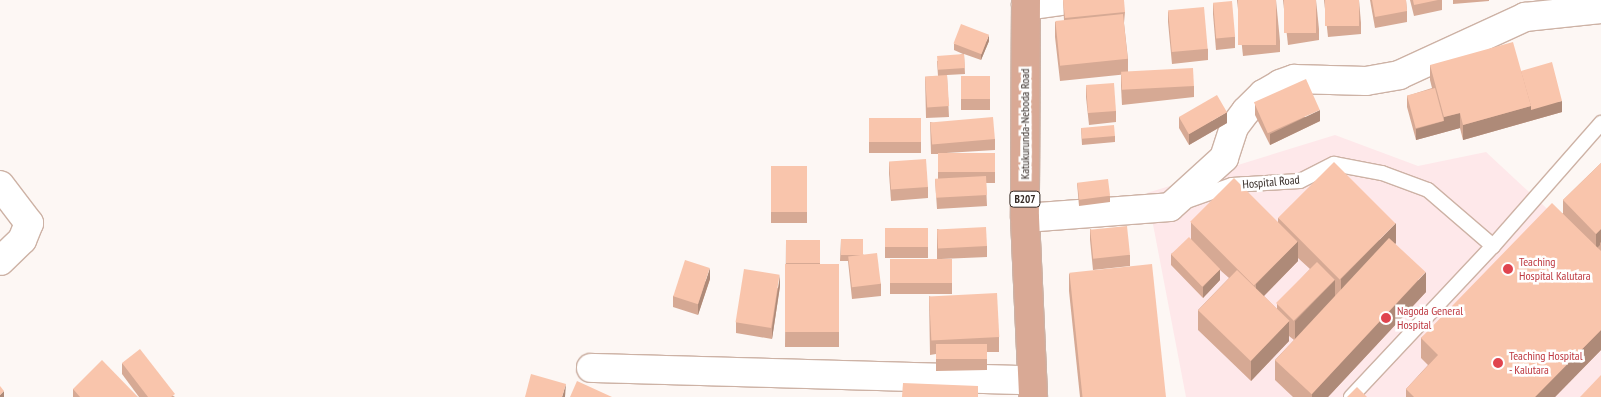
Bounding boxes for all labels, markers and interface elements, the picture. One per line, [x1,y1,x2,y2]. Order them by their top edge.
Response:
street label: Katukurunda-Neboda Road [1018,69,1032,179]
street label: Hospital Road [1242,172,1300,192]
road number: B207 [1009,190,1041,208]
place label: Teaching Hospital Kalutara [1519,255,1591,283]
marker: Teaching Hospital Kalutara [1501,262,1515,276]
place label: Nagoda General Hospital [1397,304,1463,332]
marker: Nagoda General Hospital [1379,311,1393,325]
place label: Teaching Hospital - Kalutara [1509,349,1582,377]
marker: Teaching Hospital - Kalutara [1491,356,1505,370]

